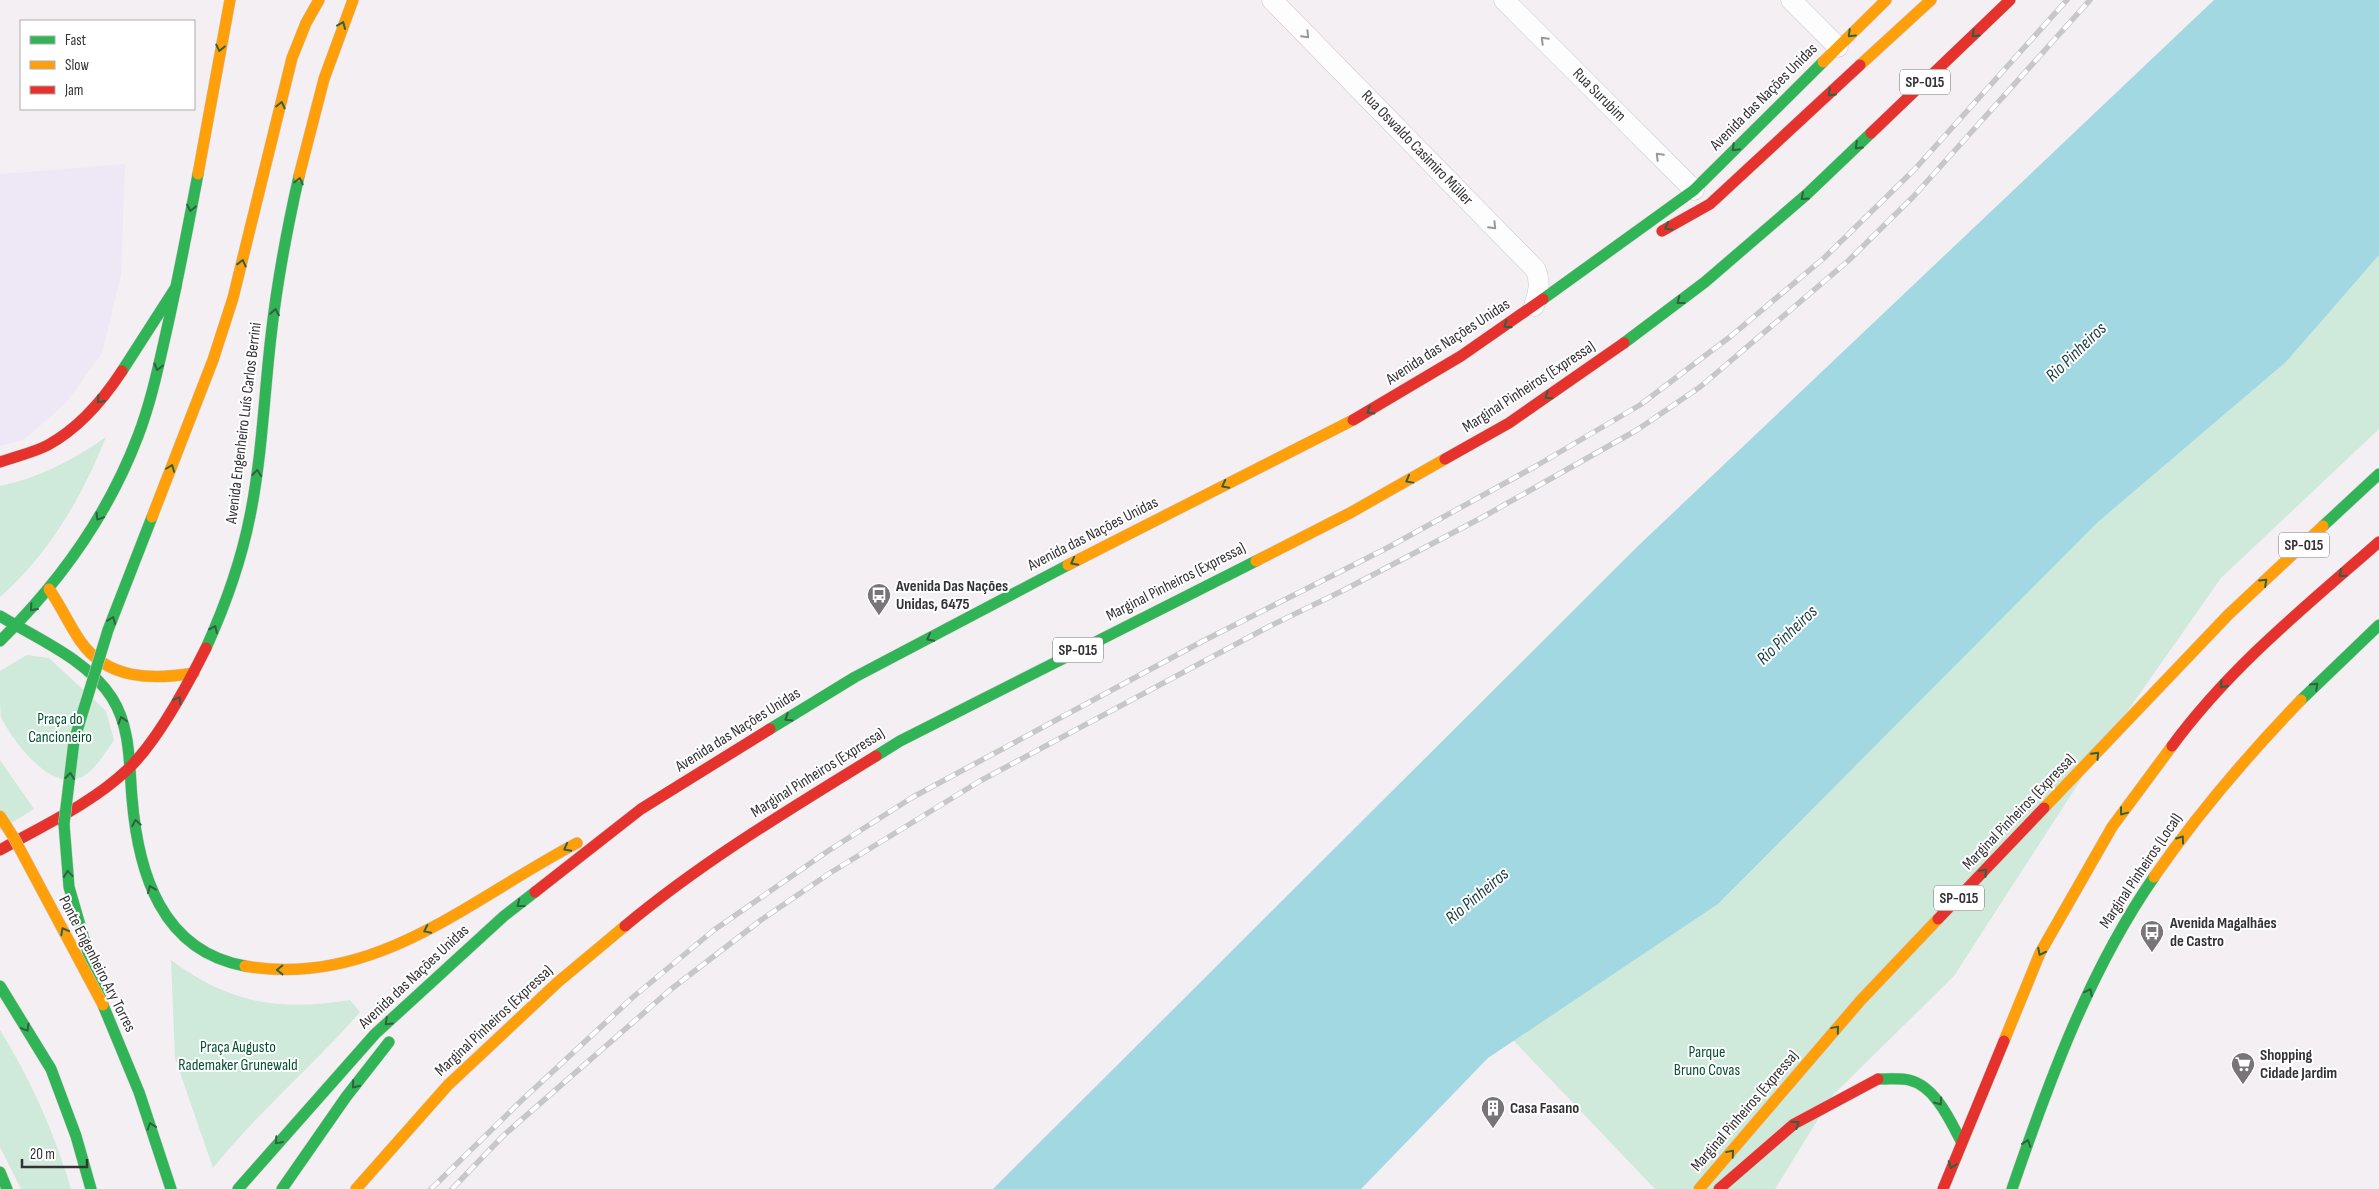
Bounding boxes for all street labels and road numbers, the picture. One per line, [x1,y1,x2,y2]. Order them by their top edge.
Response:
street label: Avenida das Nações Unidas [1706,39,1822,155]
street label: Rua Surubim [1568,64,1630,126]
road number: SP-015 [1900,70,1950,94]
street label: Rua Oswaldo Casimiro Müller [1357,87,1477,210]
street label: Avenida das Nações Unidas [1382,295,1514,390]
street label: Avenida Engenheiro Luís Carlos Berrini [222,321,266,526]
street label: Marginal Pinheiros (Expressa) [1459,337,1599,437]
street label: Avenida das Nações Unidas [1024,493,1162,576]
road number: SP-015 [2279,532,2329,558]
street label: Marginal Pinheiros (Expressa) [1103,539,1249,625]
road number: SP-015 [1053,638,1103,662]
street label: Avenida das Nações Unidas [671,684,804,777]
street label: Marginal Pinheiros (Expressa) [748,724,888,822]
street label: Marginal Pinheiros (Expressa) [1959,750,2079,874]
street label: Marginal Pinheiros (Local) [2096,810,2186,932]
road number: SP-015 [1934,886,1984,910]
street label: Ponte Engenheiro Ary Torres [54,893,140,1036]
street label: Avenida das Nações Unidas [354,921,473,1034]
street label: Marginal Pinheiros (Expressa) [431,961,557,1081]
street label: Marginal Pinheiros (Expressa) [1687,1047,1803,1175]

